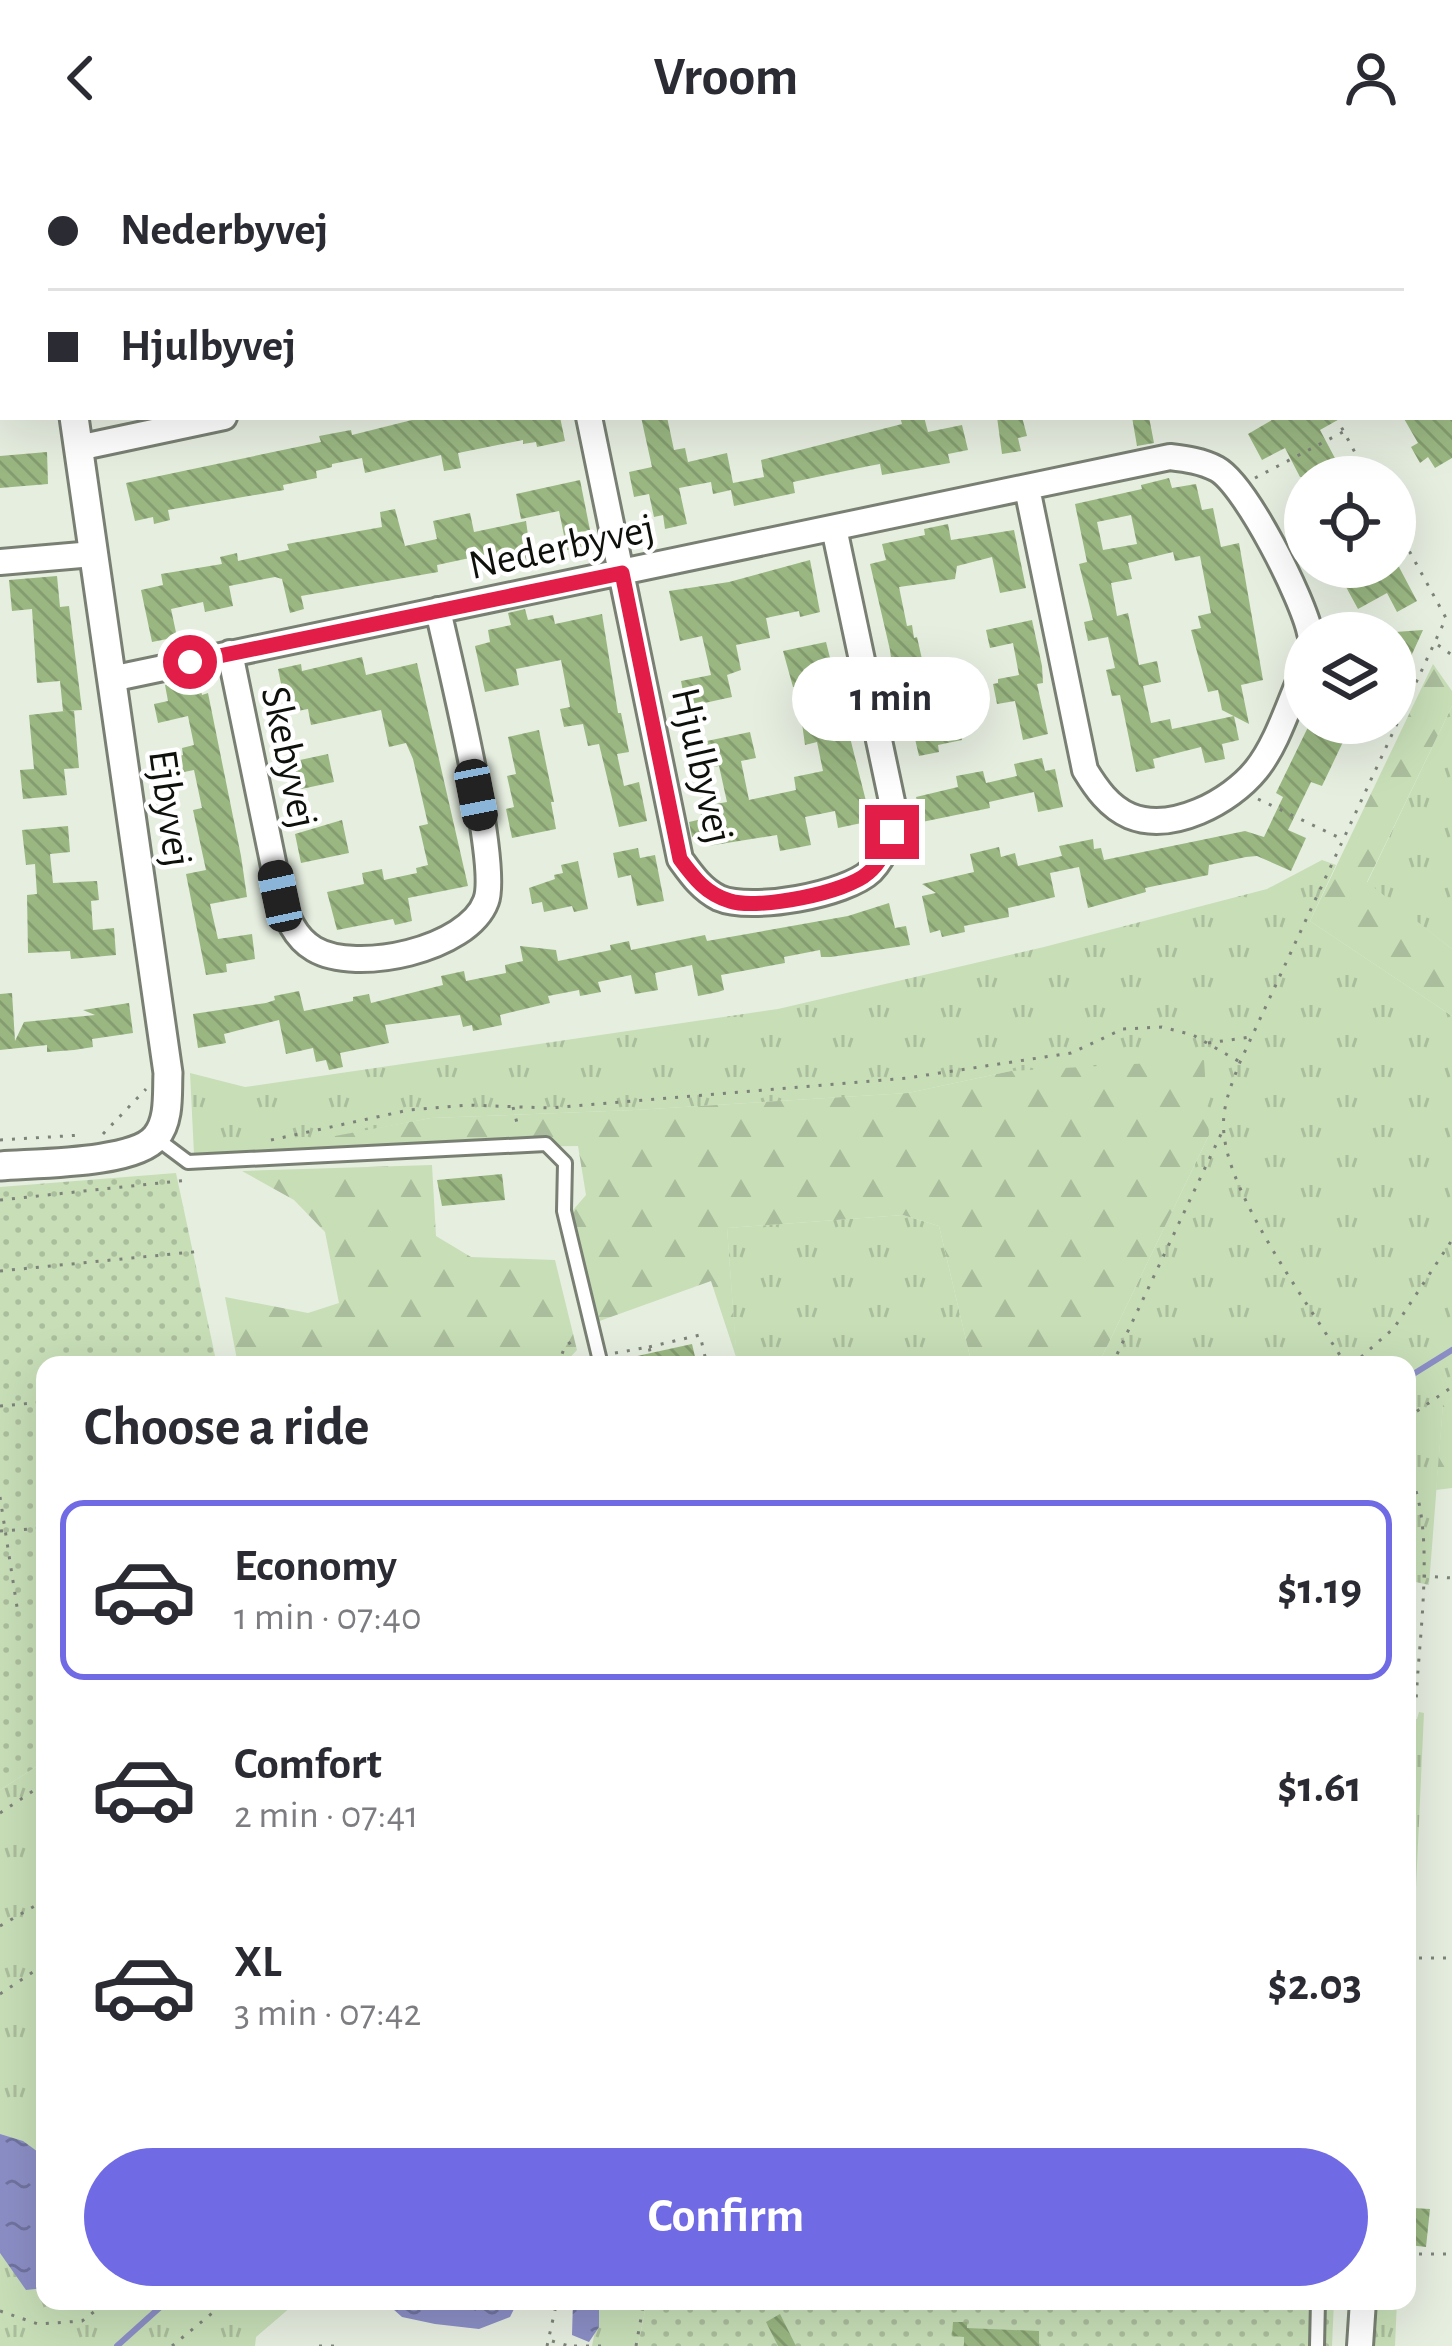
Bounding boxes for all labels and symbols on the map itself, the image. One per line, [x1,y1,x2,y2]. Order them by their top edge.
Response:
street label: Nederbyvej [465,507,658,587]
route start [163,635,217,689]
callout: 1 min [793,658,991,742]
street label: Skebyvej [254,683,325,832]
street label: Hjulbyvej [664,684,740,847]
street label: Ejbyvej [141,747,199,870]
car [451,756,501,834]
route end [865,805,919,859]
car [255,857,305,935]

